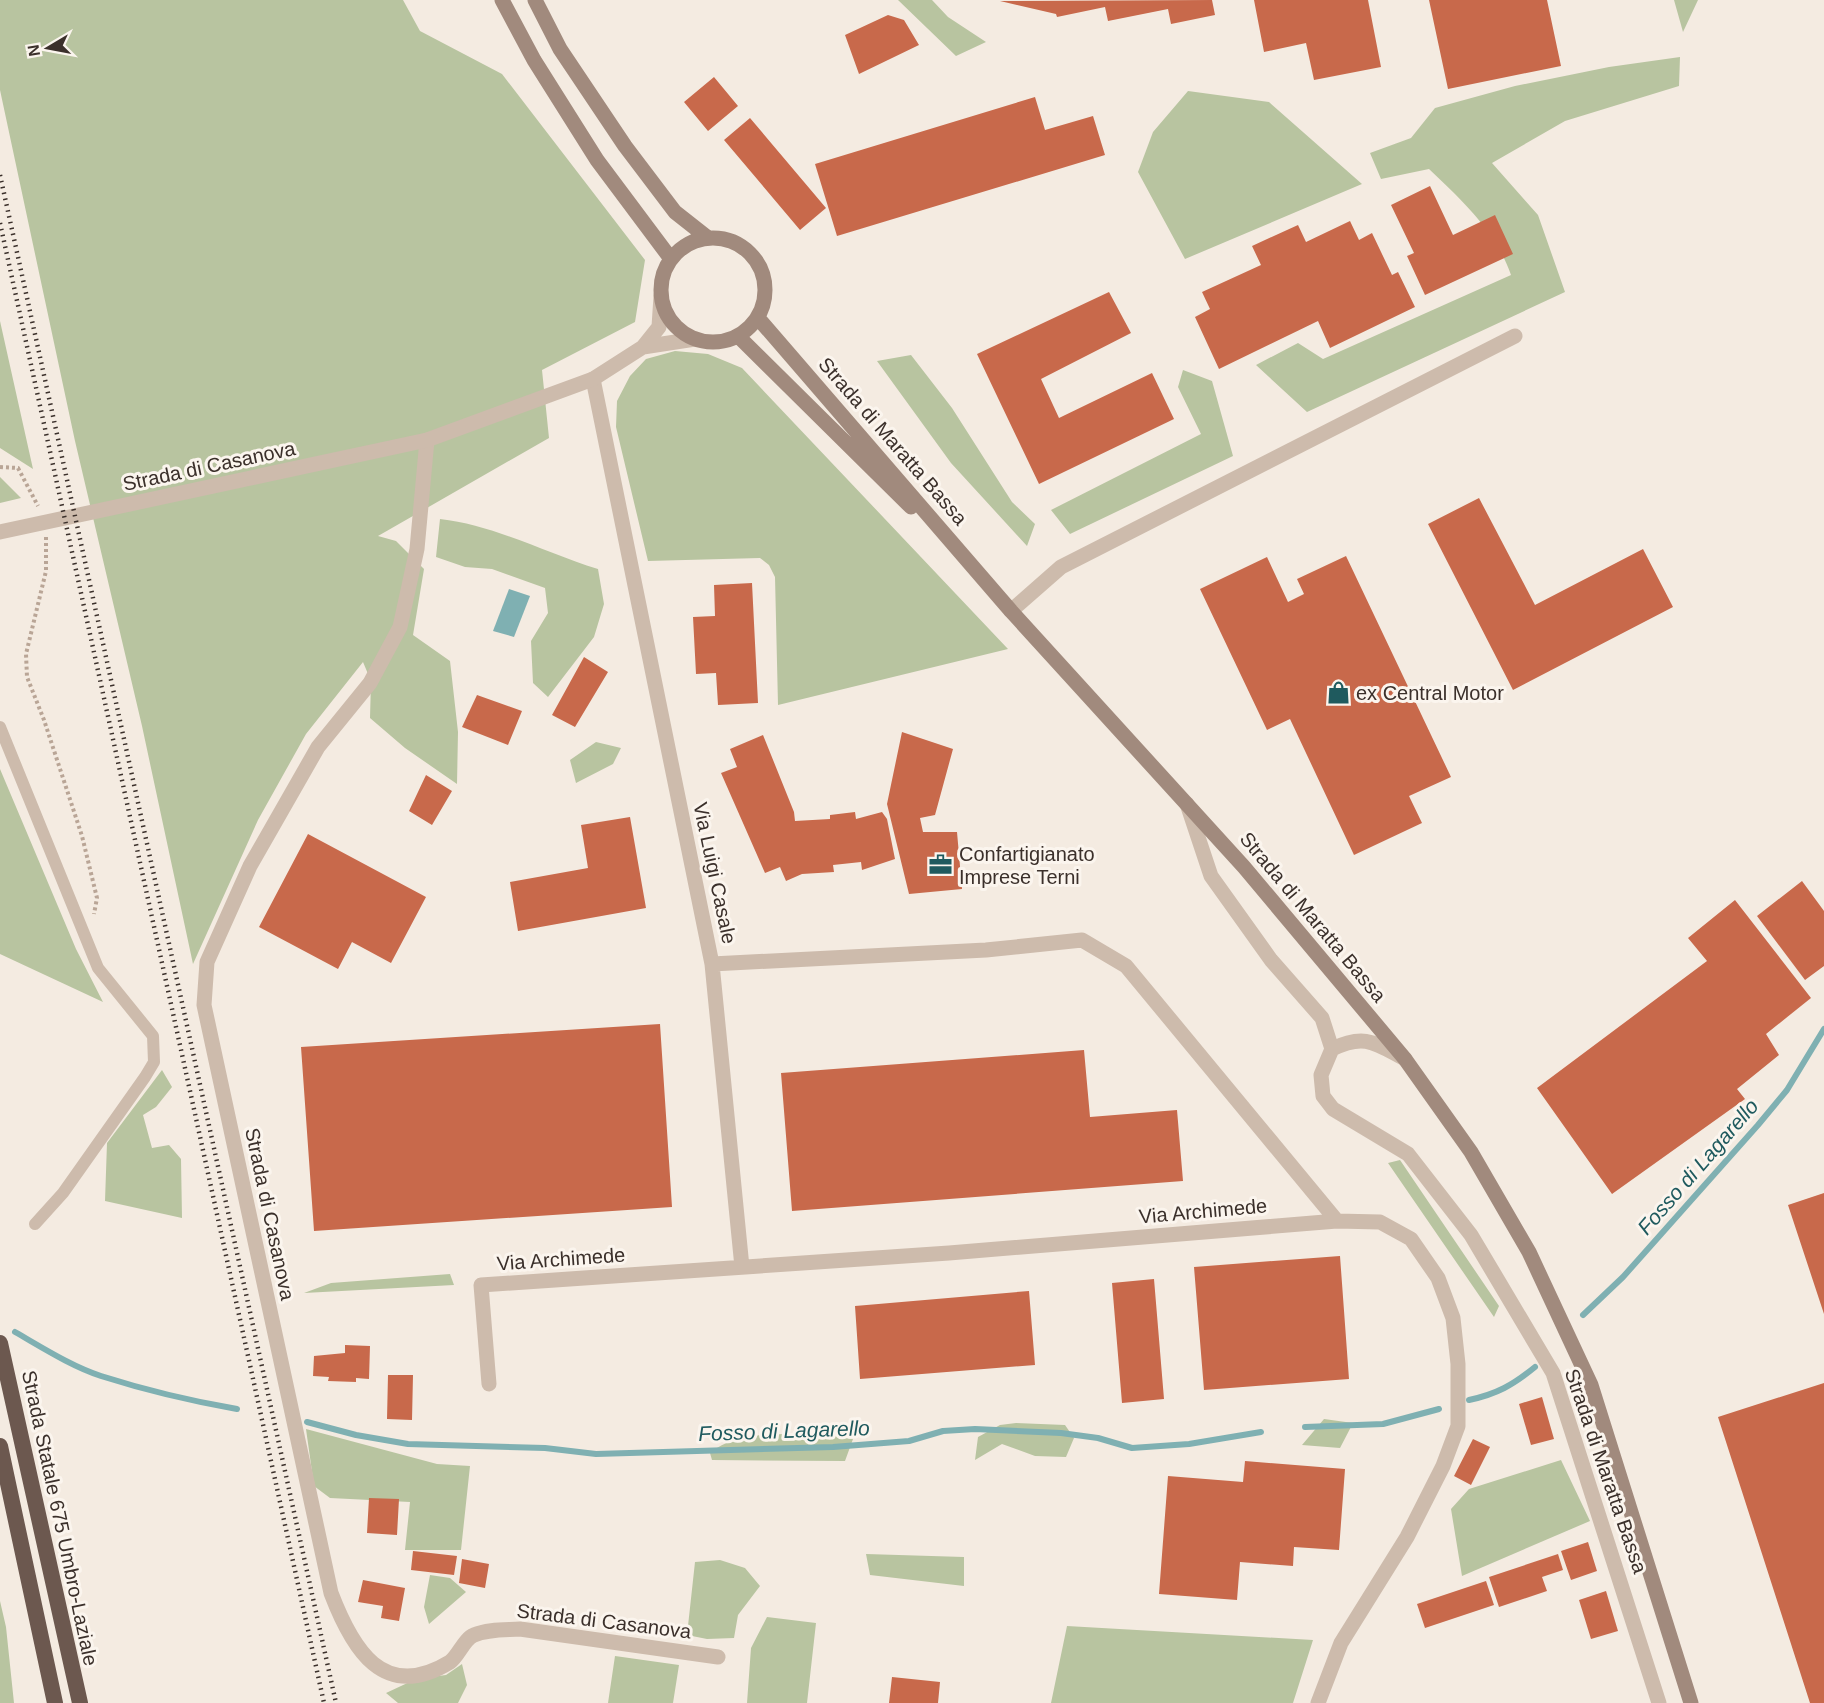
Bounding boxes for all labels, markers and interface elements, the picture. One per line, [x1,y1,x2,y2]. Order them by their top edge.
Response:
north arrow [18,18,78,78]
text: N [24,43,43,58]
street label: Strada di Maratta Bassa [814,353,972,530]
street label: Strada di Casanova [121,437,298,495]
shop icon: ex Central Motor [1325,680,1351,706]
place label: ex Central Motor [1356,682,1504,704]
street label: Via Luigi Casale [689,800,741,946]
street label: Strada di Maratta Bassa [1236,828,1391,1007]
place label: Confartigianato Imprese Terni [959,843,1095,888]
office icon: Confartigianato Imprese Terni [928,852,954,878]
water label: Fosso di Lagarello [1633,1094,1763,1239]
street label: Strada di Casanova [241,1126,299,1303]
street label: Via Archimede [1138,1194,1268,1228]
street label: Via Archimede [496,1244,626,1274]
street label: Strada di Maratta Bassa [1561,1366,1652,1577]
street label: Strada Statale 675 Umbro-Laziale [18,1368,102,1668]
water label: Fosso di Lagarello [698,1416,870,1445]
street label: Strada di Casanova [515,1599,693,1643]

